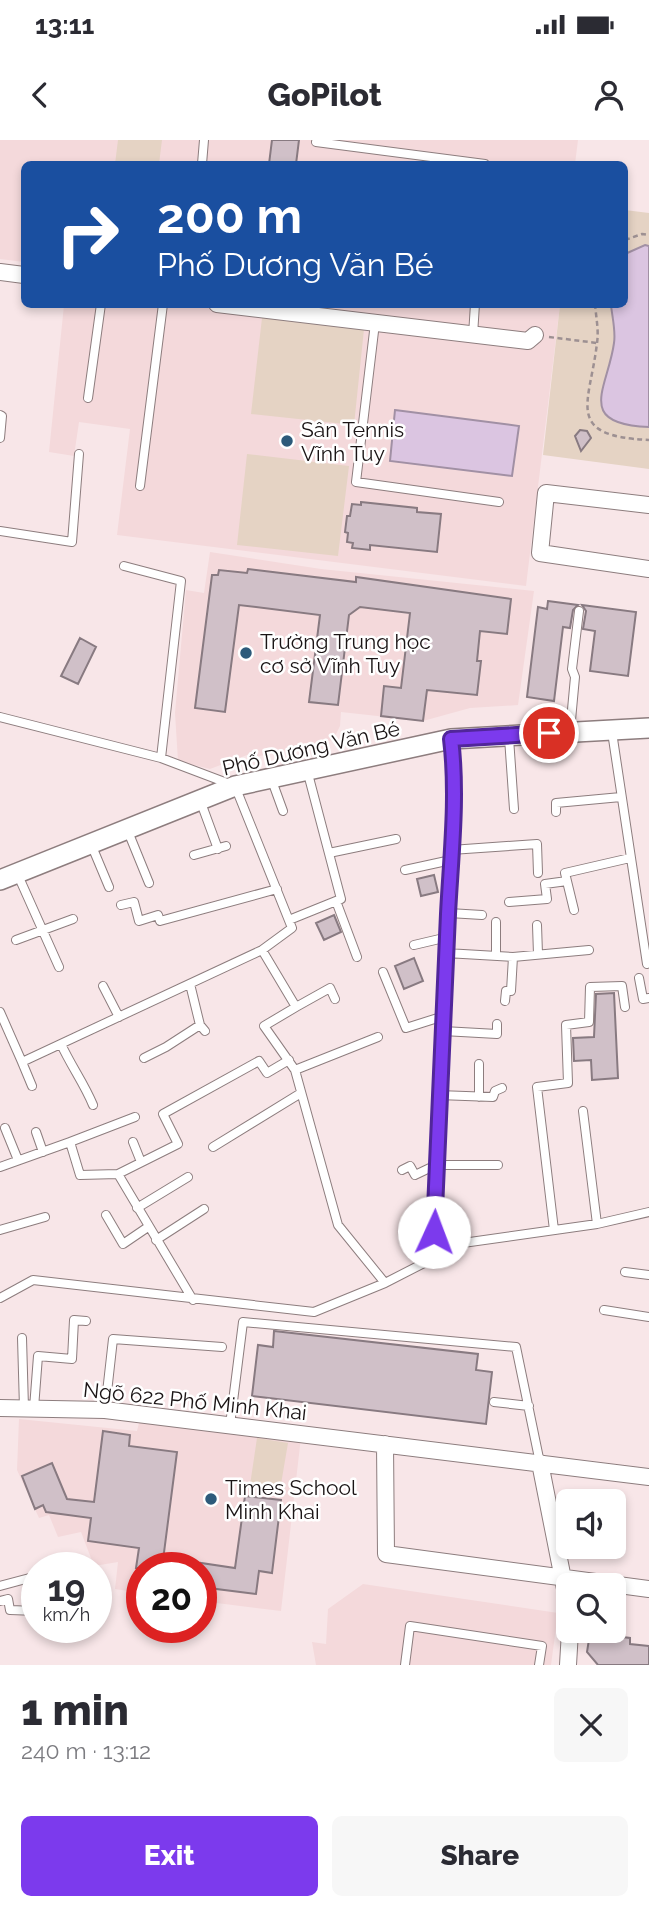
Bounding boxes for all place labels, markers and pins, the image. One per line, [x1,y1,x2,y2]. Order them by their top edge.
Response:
place label: Sân Tennis Vĩnh Tuy [301,417,404,466]
marker: Sân Tennis Vĩnh Tuy [279,433,295,449]
place label: Trường Trung học cơ sở Vĩnh Tuy [260,629,431,678]
marker: Trường Trung học cơ sở Vĩnh Tuy [238,645,254,661]
pin [519,703,579,763]
place label: Times School Minh Khai [225,1475,357,1524]
marker: Times School Minh Khai [203,1491,219,1507]

